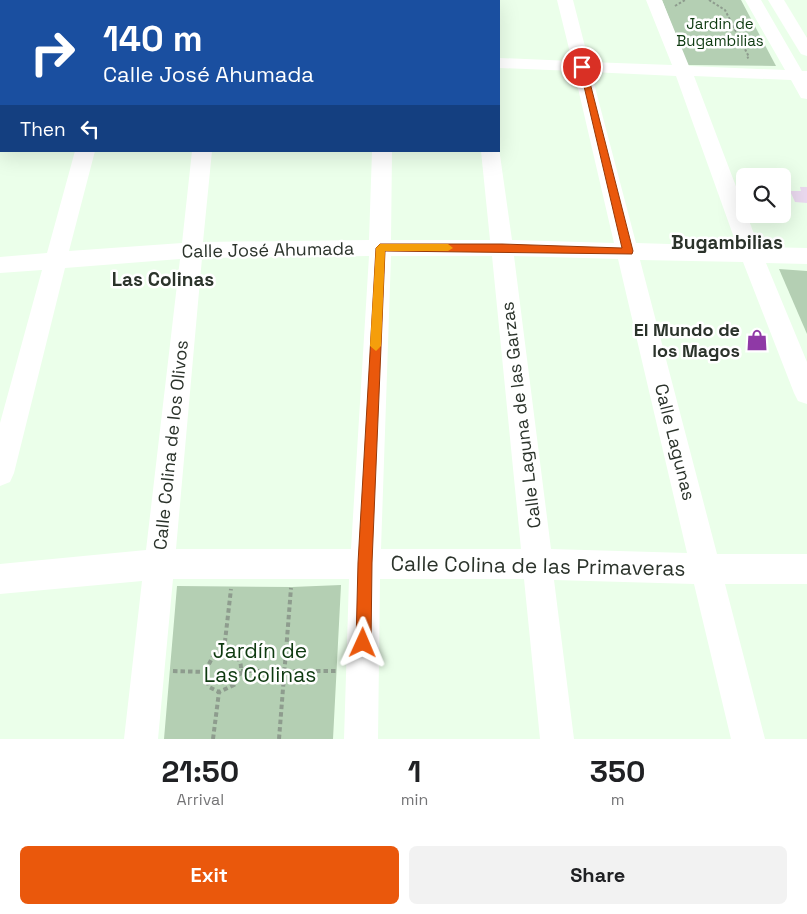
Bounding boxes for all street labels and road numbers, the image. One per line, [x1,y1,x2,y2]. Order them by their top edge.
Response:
street label: Calle José Ahumada [181,236,355,263]
street label: Calle Laguna de las Garzas [495,300,546,530]
street label: Calle Colina de los Olivos [148,339,193,551]
street label: Calle Lagunas [650,381,701,503]
street label: Calle Colina de las Primaveras [390,549,686,582]

